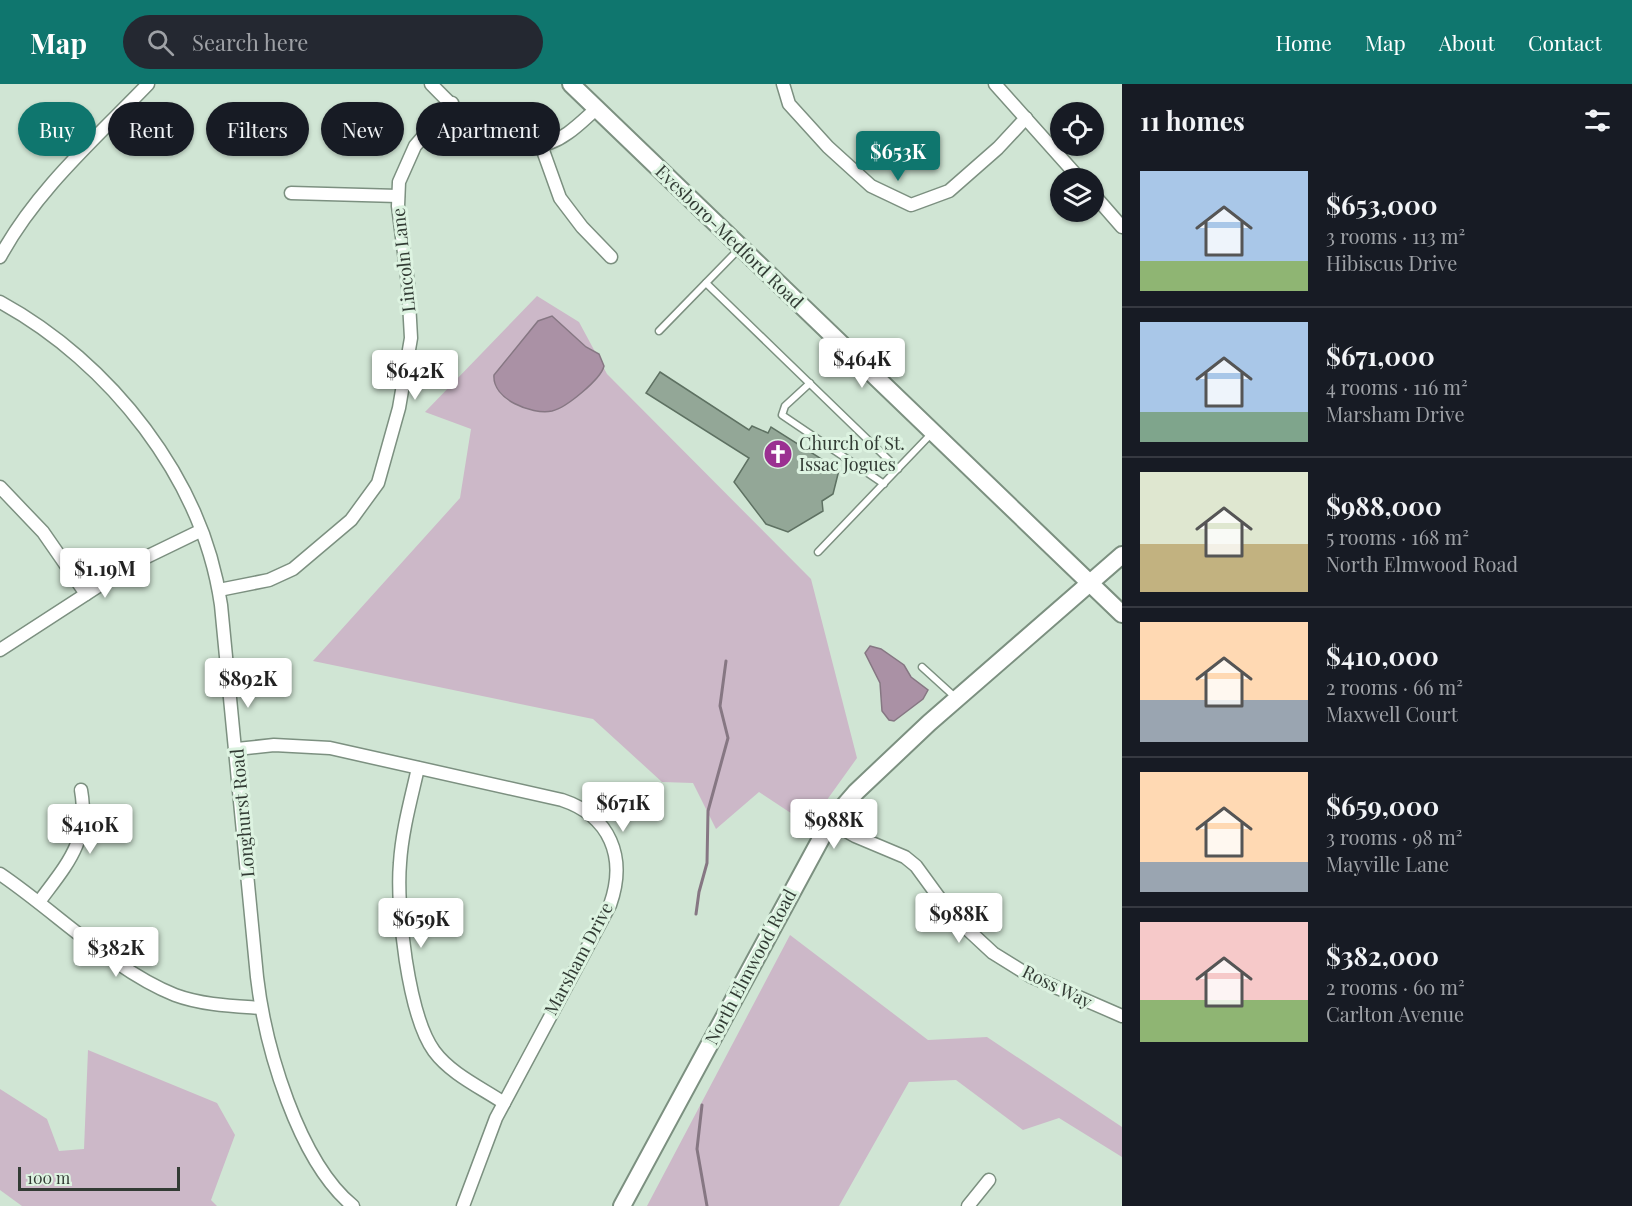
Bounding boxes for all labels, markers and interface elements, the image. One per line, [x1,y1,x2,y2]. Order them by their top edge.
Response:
search box [123,15,543,69]
text: Map [30,24,87,61]
icon: search [144,26,177,59]
text: Search here [192,27,308,57]
text: Home [1276,28,1332,56]
text: Map [1365,28,1406,56]
text: About [1439,28,1495,56]
text: Contact [1528,28,1602,56]
chip: Buy [18,102,96,156]
chip: Rent [108,102,194,156]
chip: Filters [206,102,309,156]
chip: New [321,102,404,156]
chip: Apartment [416,102,560,156]
map controls [1050,102,1104,222]
button: locate [1050,102,1104,156]
text: 11 homes [1140,103,1245,138]
icon: filters [1581,104,1614,137]
pin: $653K [856,131,940,182]
text: $653K [870,137,926,164]
street label: Evesboro-Medford Road [650,159,809,314]
button: layers [1050,168,1104,222]
text: $653,000 [1326,187,1438,222]
icon: home [1188,195,1260,267]
street label: Lincoln Lane [386,207,420,313]
text: 3 rooms · 113 m² [1326,222,1465,249]
text: Hibiscus Drive [1326,249,1457,276]
pin: $464K [820,338,904,389]
text: $671,000 [1326,338,1435,373]
text: $464K [833,344,891,371]
icon: home [1188,346,1260,418]
pin: $642K [373,350,457,401]
text: $642K [386,356,444,383]
text: 4 rooms · 116 m² [1326,373,1468,400]
text: Marsham Drive [1326,400,1465,427]
place label: Church of St. Issac Jogues [799,431,905,476]
church icon: Church of St. Issac Jogues [762,438,794,470]
text: $988,000 [1326,488,1442,523]
icon: home [1188,496,1260,568]
text: 5 rooms · 168 m² [1326,523,1469,550]
pin: $1.19M [56,548,154,599]
text: North Elmwood Road [1326,550,1518,577]
text: $1.19M [74,554,136,581]
text: $410,000 [1326,638,1439,673]
icon: home [1188,646,1260,718]
pin: $892K [206,658,290,709]
text: $892K [219,664,277,691]
text: 2 rooms · 66 m² [1326,673,1463,700]
text: Maxwell Court [1326,700,1458,727]
street label: Longhurst Road [224,747,260,878]
pin: $671K [581,782,665,833]
text: $671K [596,788,650,815]
text: $659,000 [1326,788,1439,823]
icon: home [1188,796,1260,868]
pin: $988K [792,799,876,850]
pin: $410K [48,804,132,855]
text: $988K [804,805,864,832]
text: $410K [62,810,118,837]
text: 3 rooms · 98 m² [1326,823,1462,850]
text: Mayville Lane [1326,850,1449,877]
street label: North Elmwood Road [699,884,802,1049]
pin: $988K [917,893,1001,944]
pin: $659K [379,898,463,949]
street label: Marsham Drive [538,898,618,1019]
text: $988K [929,899,989,926]
text: $659K [392,904,450,931]
pin: $382K [74,927,158,978]
text: $382K [87,933,145,960]
text: $382,000 [1326,938,1439,973]
icon: home [1188,946,1260,1018]
street label: Ross Way [1019,959,1096,1013]
text: 2 rooms · 60 m² [1326,973,1465,1000]
text: Carlton Avenue [1326,1000,1464,1027]
scale bar [18,1164,180,1192]
text: 100 m [27,1167,70,1188]

